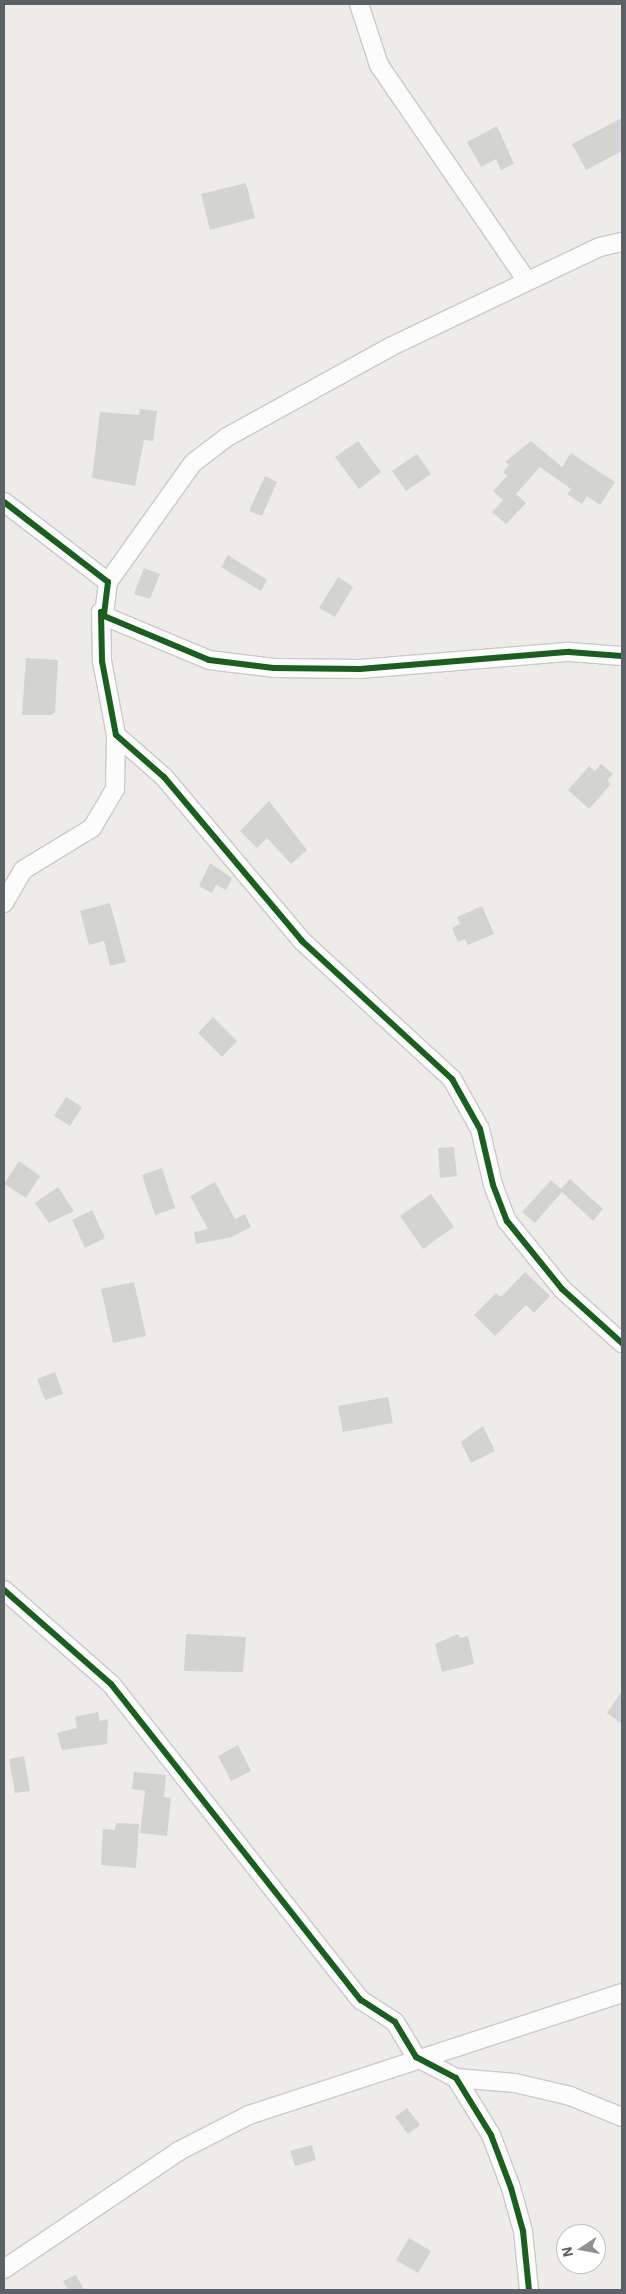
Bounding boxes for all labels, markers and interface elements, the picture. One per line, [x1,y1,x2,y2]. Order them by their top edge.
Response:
north arrow [556,2224,606,2274]
text: N [557,2245,577,2259]

